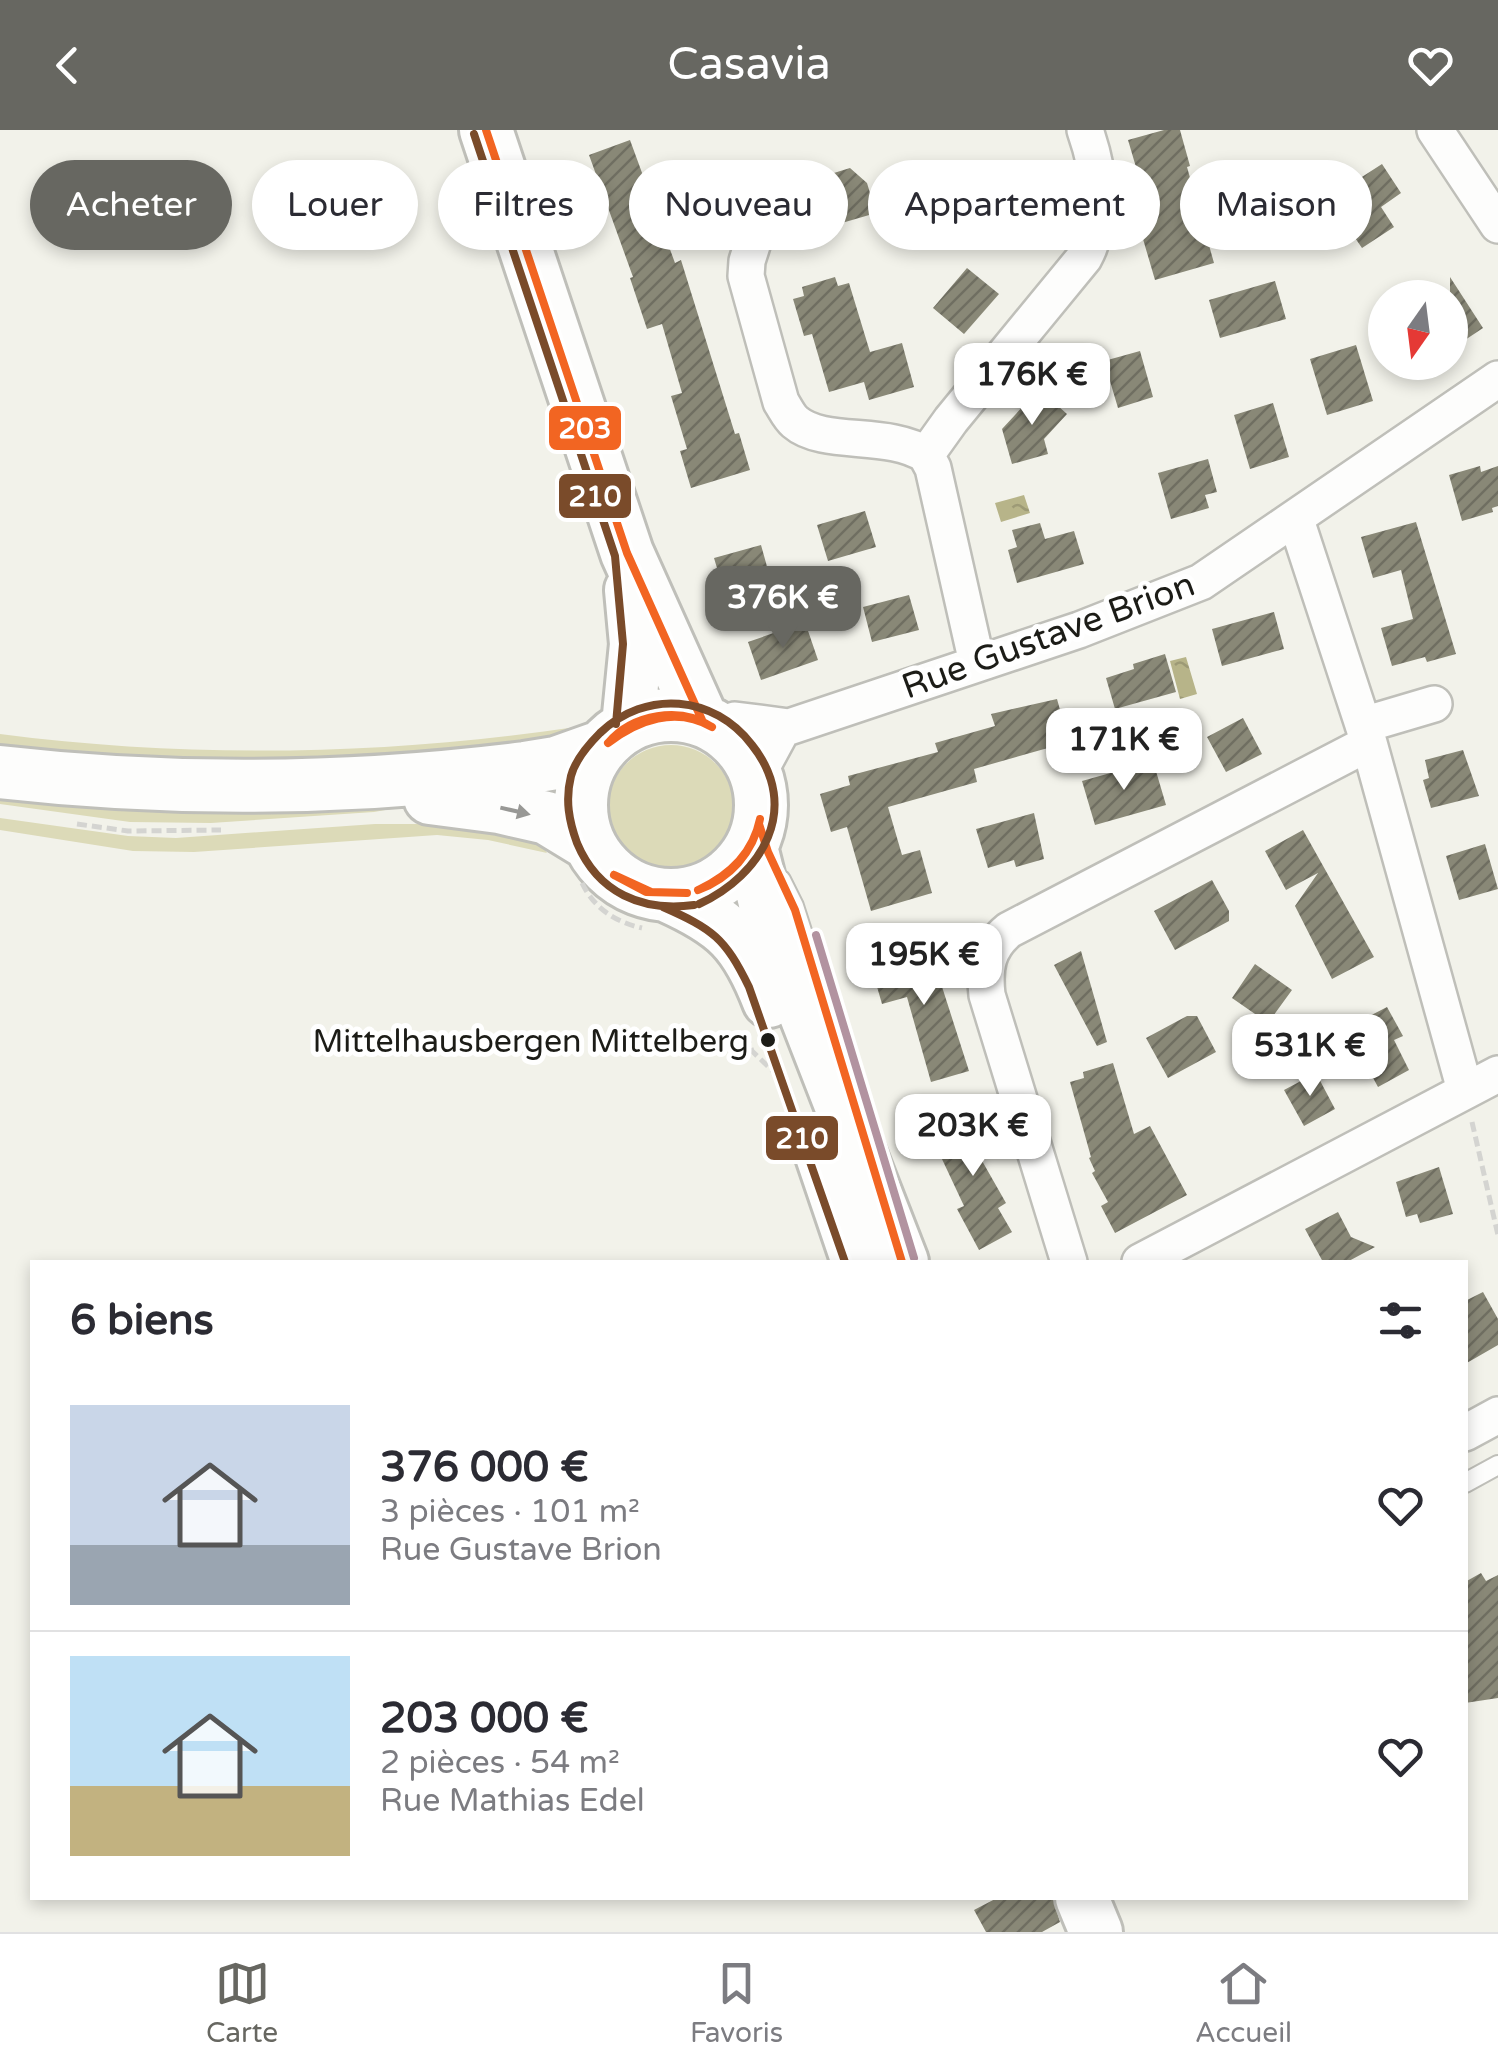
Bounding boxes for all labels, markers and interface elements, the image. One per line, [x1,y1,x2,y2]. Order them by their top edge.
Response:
icon: back [40,38,95,93]
text: Casavia [667,38,831,92]
icon: heart [1403,38,1458,93]
chip: Acheter [30,160,232,250]
chip: Louer [252,160,418,250]
chip: Filtres [438,160,609,250]
chip: Nouveau [629,160,848,250]
chip: Appartement [868,160,1160,250]
chip: Maison [1180,160,1372,250]
north arrow [1368,280,1468,380]
map controls [1368,280,1468,380]
pin: 176K € [951,343,1113,428]
text: 176K € [976,356,1088,394]
line badge: 203 [547,404,623,452]
text: 203 [559,412,611,446]
line badge: 210 [557,472,633,520]
text: 210 [569,480,621,514]
street label: Rue Gustave Brion [896,563,1200,708]
pin: 376K € [702,566,864,651]
text: 376K € [727,579,839,617]
pin: 171K € [1043,708,1205,793]
text: 171K € [1068,721,1180,759]
one-way arrow [500,804,531,819]
pin: 195K € [843,923,1005,1008]
text: 195K € [868,936,980,974]
pin: 531K € [1229,1014,1391,1099]
place label: Mittelhausbergen Mittelberg [313,1023,749,1061]
text: 531K € [1254,1027,1366,1065]
marker: Mittelhausbergen Mittelberg [758,1030,778,1050]
pin: 203K € [892,1094,1054,1179]
text: 203K € [917,1107,1029,1145]
line badge: 210 [764,1114,840,1162]
text: 210 [776,1122,828,1156]
icon: filters [1373,1293,1428,1348]
text: 6 biens [70,1295,214,1346]
text: 376 000 € [380,1442,589,1493]
icon: home [150,1445,270,1565]
icon: heart [1373,1478,1428,1533]
text: 3 pièces · 101 m² [380,1493,640,1531]
text: Rue Gustave Brion [380,1531,662,1569]
text: 203 000 € [380,1693,589,1744]
icon: home [150,1696,270,1816]
icon: heart [1373,1729,1428,1784]
text: 2 pièces · 54 m² [380,1744,620,1782]
text: Rue Mathias Edel [380,1782,645,1820]
tab: Carte [206,1956,278,2050]
tab: Favoris [690,1956,783,2050]
tab: Accueil [1195,1956,1292,2050]

